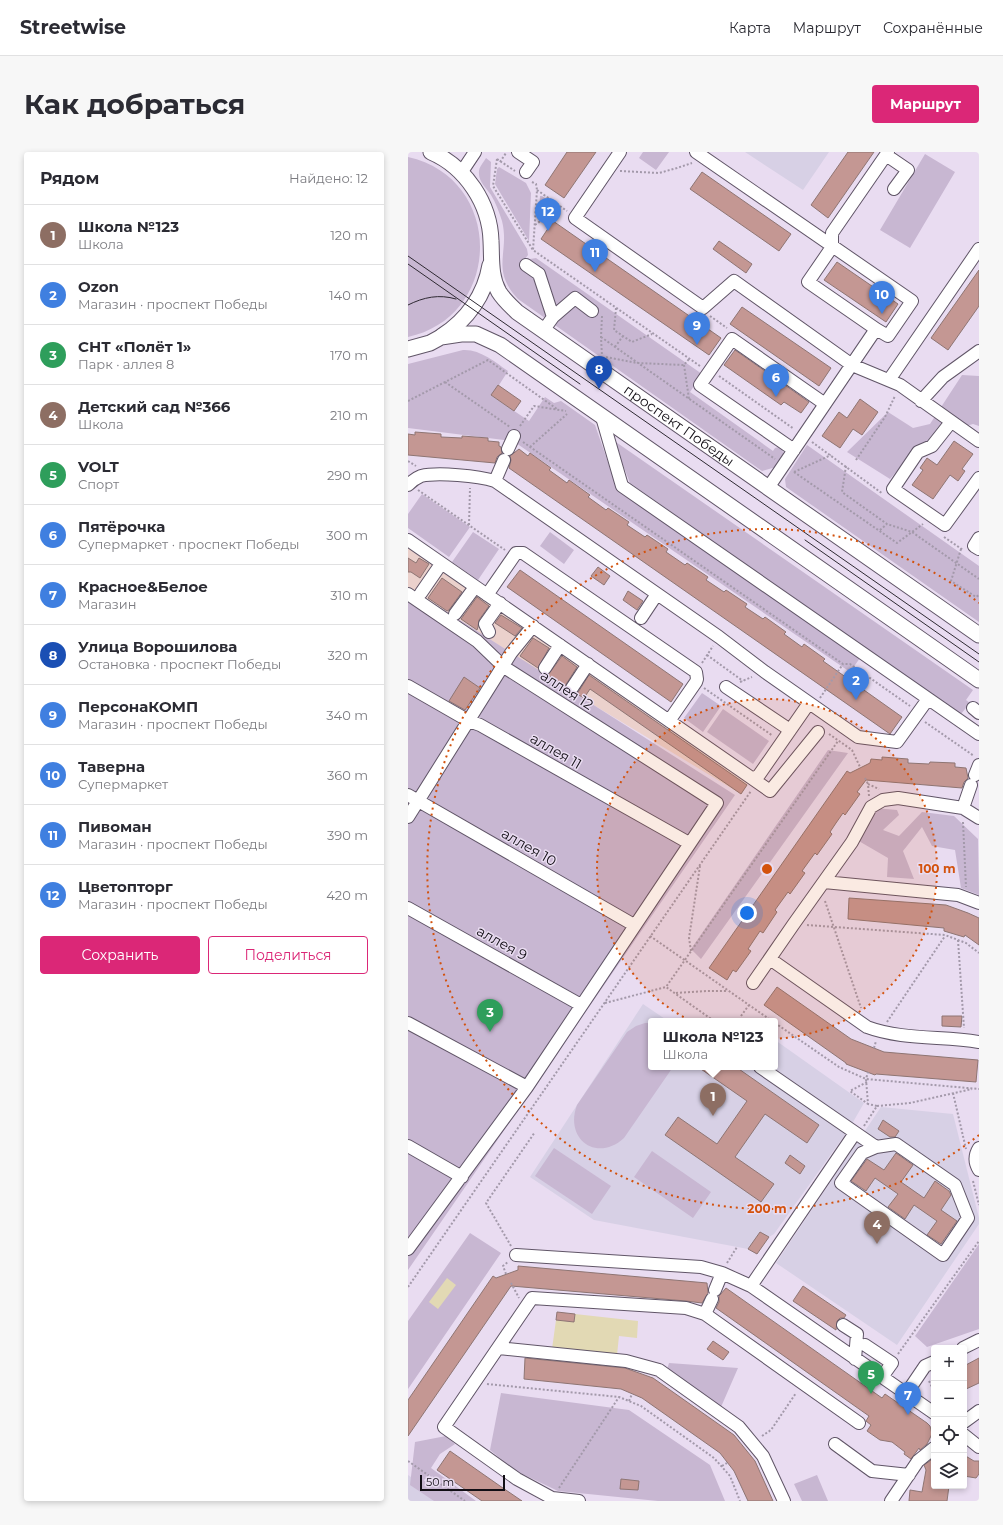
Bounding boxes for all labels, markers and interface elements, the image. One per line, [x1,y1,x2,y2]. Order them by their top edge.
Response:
text: Streetwise [20,16,126,39]
text: Карта [729,19,771,37]
text: Маршрут [793,19,861,37]
text: Сохранённые [883,19,983,37]
button: Маршрут [872,85,979,123]
text: Как добраться [24,87,245,121]
text: Рядом [40,168,99,188]
text: Найдено: 12 [289,170,368,186]
pin: 12 [535,198,561,231]
text: Школа №123 [78,217,179,236]
text: 1 [50,227,56,243]
text: 120 m [330,227,368,243]
text: Школа [78,236,124,252]
pin: 11 [582,239,608,272]
text: Ozon [78,277,119,296]
pin: 10 [869,281,895,314]
text: 2 [49,287,57,303]
text: 140 m [329,287,368,303]
text: Магазин · проспект Победы [78,296,268,312]
pin: 9 [684,312,710,345]
text: СНТ «Полёт 1» [78,337,191,356]
text: 3 [49,347,57,363]
text: 170 m [330,347,368,363]
text: Парк · аллея 8 [78,356,174,372]
pin: 8 [586,356,612,389]
pin: 6 [763,364,789,397]
street label: проспект Победы [621,381,738,470]
text: Детский сад №366 [78,397,230,416]
text: 4 [49,407,57,423]
text: 210 m [330,407,368,423]
text: Школа [78,416,124,432]
text: VOLT [78,457,119,476]
text: 5 [49,467,57,483]
text: 290 m [327,467,368,483]
text: Спорт [78,476,119,492]
text: Пятёрочка [78,517,165,536]
text: 6 [49,527,57,543]
text: 300 m [326,527,368,543]
text: Супермаркет · проспект Победы [78,536,300,552]
text: Красное&Белое [78,577,208,596]
text: 7 [49,587,57,603]
text: 310 m [330,587,368,603]
text: Магазин [78,596,137,612]
text: Улица Ворошилова [78,637,237,656]
text: 8 [49,647,57,663]
text: 320 m [328,647,368,663]
text: Остановка · проспект Победы [78,656,281,672]
street label: аллея 12 [537,666,597,714]
pin: 2 [843,667,869,700]
text: ПерсонаКОМП [78,697,198,716]
text: 9 [49,707,57,723]
text: 340 m [326,707,368,723]
text: Магазин · проспект Победы [78,716,268,732]
street label: аллея 11 [527,729,585,773]
text: Таверна [78,757,145,776]
text: 10 [46,767,60,783]
text: 360 m [327,767,368,783]
text: Супермаркет [78,776,168,792]
text: Пивоман [78,817,152,836]
street label: аллея 10 [498,824,560,870]
text: 11 [48,827,58,843]
text: 390 m [327,827,368,843]
text: Магазин · проспект Победы [78,836,268,852]
text: 100 m [919,861,955,876]
centre of rings [760,862,774,876]
text: Цветопторг [78,877,173,896]
text: 12 [47,887,59,903]
text: 420 m [326,887,368,903]
text: Магазин · проспект Победы [78,896,268,912]
your location [737,903,757,923]
street label: аллея 9 [474,922,530,964]
button: Сохранить [40,936,200,974]
button: Поделиться [208,936,368,974]
pin: 3 [477,999,503,1032]
popup [648,1018,778,1070]
text: Школа №123 [662,1027,764,1046]
text: Школа [662,1046,708,1062]
pin: 1 [700,1083,726,1116]
text: 200 m [747,1201,787,1216]
pin: 4 [864,1211,890,1244]
map controls [931,1345,967,1489]
button: + [931,1345,967,1381]
pin: 5 [858,1361,884,1394]
button: − [931,1381,967,1417]
pin: 7 [895,1382,921,1415]
button: locate [931,1417,967,1453]
button: layers [931,1453,967,1489]
scale bar [420,1473,505,1492]
text: 50 m [426,1475,454,1489]

